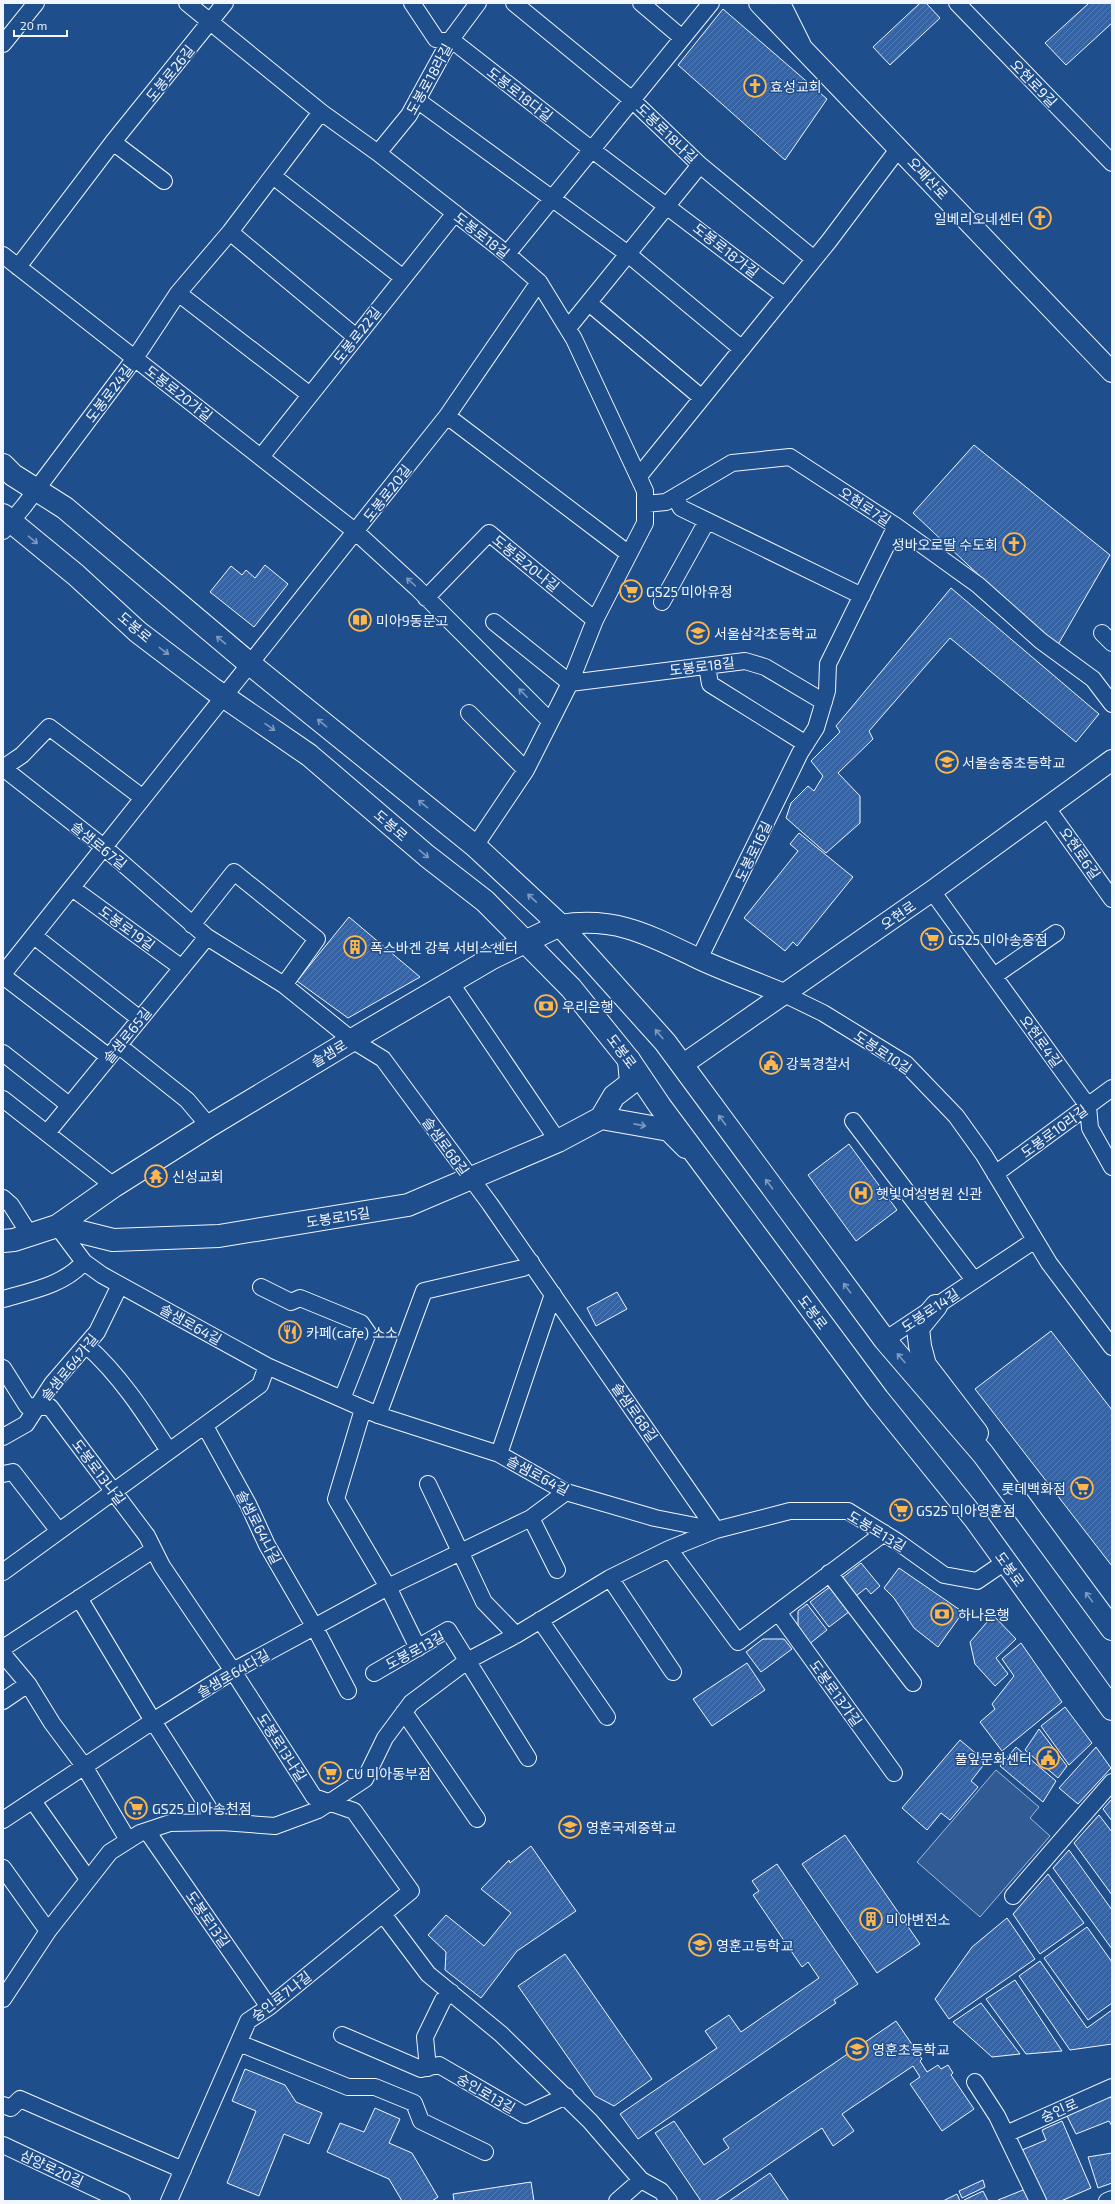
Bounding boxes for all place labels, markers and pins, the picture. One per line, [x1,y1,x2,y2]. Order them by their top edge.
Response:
church icon: 효성교회 [742,73,768,99]
place label: 효성교회 [770,78,822,95]
church icon: 일베리오네센터 [1027,205,1053,231]
place label: 일베리오네센터 [934,210,1024,227]
church icon: 성바오로딸 수도회 [1001,531,1027,557]
place label: 성바오로딸 수도회 [892,536,998,553]
supermarket icon: GS25 미아유정 [618,578,644,604]
place label: GS25 미아유정 [646,583,733,600]
library icon: 미아9동문고 [347,607,373,633]
place label: 미아9동문고 [376,612,449,629]
school or university icon: 서울삼각초등학교 [685,620,711,646]
place label: 서울삼각초등학교 [714,625,817,642]
school or university icon: 서울송중초등학교 [934,749,960,775]
place label: 서울송중초등학교 [962,754,1065,771]
supermarket icon: GS25 미아송중점 [919,926,945,952]
place label: GS25 미아송중점 [948,931,1048,948]
building icon: 폭스바겐 강북 서비스센터 [342,934,368,960]
place label: 폭스바겐 강북 서비스센터 [370,939,518,956]
bank icon: 우리은행 [533,993,559,1019]
place label: 우리은행 [562,998,614,1015]
public building icon: 강북경찰서 [758,1050,784,1076]
place label: 강북경찰서 [786,1055,850,1072]
temple icon: 신성교회 [143,1163,169,1189]
place label: 신성교회 [172,1168,224,1185]
hospital icon: 햇빛여성병원 신관 [848,1180,874,1206]
place label: 햇빛여성병원 신관 [876,1185,982,1202]
restaurant icon: 카페(cafe) 소소 [277,1319,303,1345]
place label: 카페(cafe) 소소 [306,1324,398,1341]
supermarket icon: 롯데백화점 [1069,1475,1095,1501]
place label: 롯데백화점 [1002,1480,1066,1497]
supermarket icon: GS25 미아영훈점 [888,1497,914,1523]
place label: GS25 미아영훈점 [916,1502,1016,1519]
bank icon: 하나은행 [929,1601,955,1627]
place label: 하나은행 [958,1606,1010,1623]
public building icon: 풀잎문화센터 [1035,1745,1061,1771]
place label: 풀잎문화센터 [955,1750,1032,1767]
supermarket icon: CU 미아동부점 [317,1760,343,1786]
place label: CU 미아동부점 [346,1765,431,1782]
supermarket icon: GS25 미아송천점 [123,1795,149,1821]
place label: GS25 미아송천점 [152,1800,252,1817]
school or university icon: 영훈국제중학교 [557,1814,583,1840]
place label: 영훈국제중학교 [586,1819,676,1836]
building icon: 미아변전소 [858,1906,884,1932]
place label: 미아변전소 [886,1911,951,1928]
school or university icon: 영훈고등학교 [687,1932,713,1958]
place label: 영훈고등학교 [716,1937,793,1954]
school or university icon: 영훈초등학교 [844,2036,870,2062]
place label: 영훈초등학교 [872,2041,949,2058]

